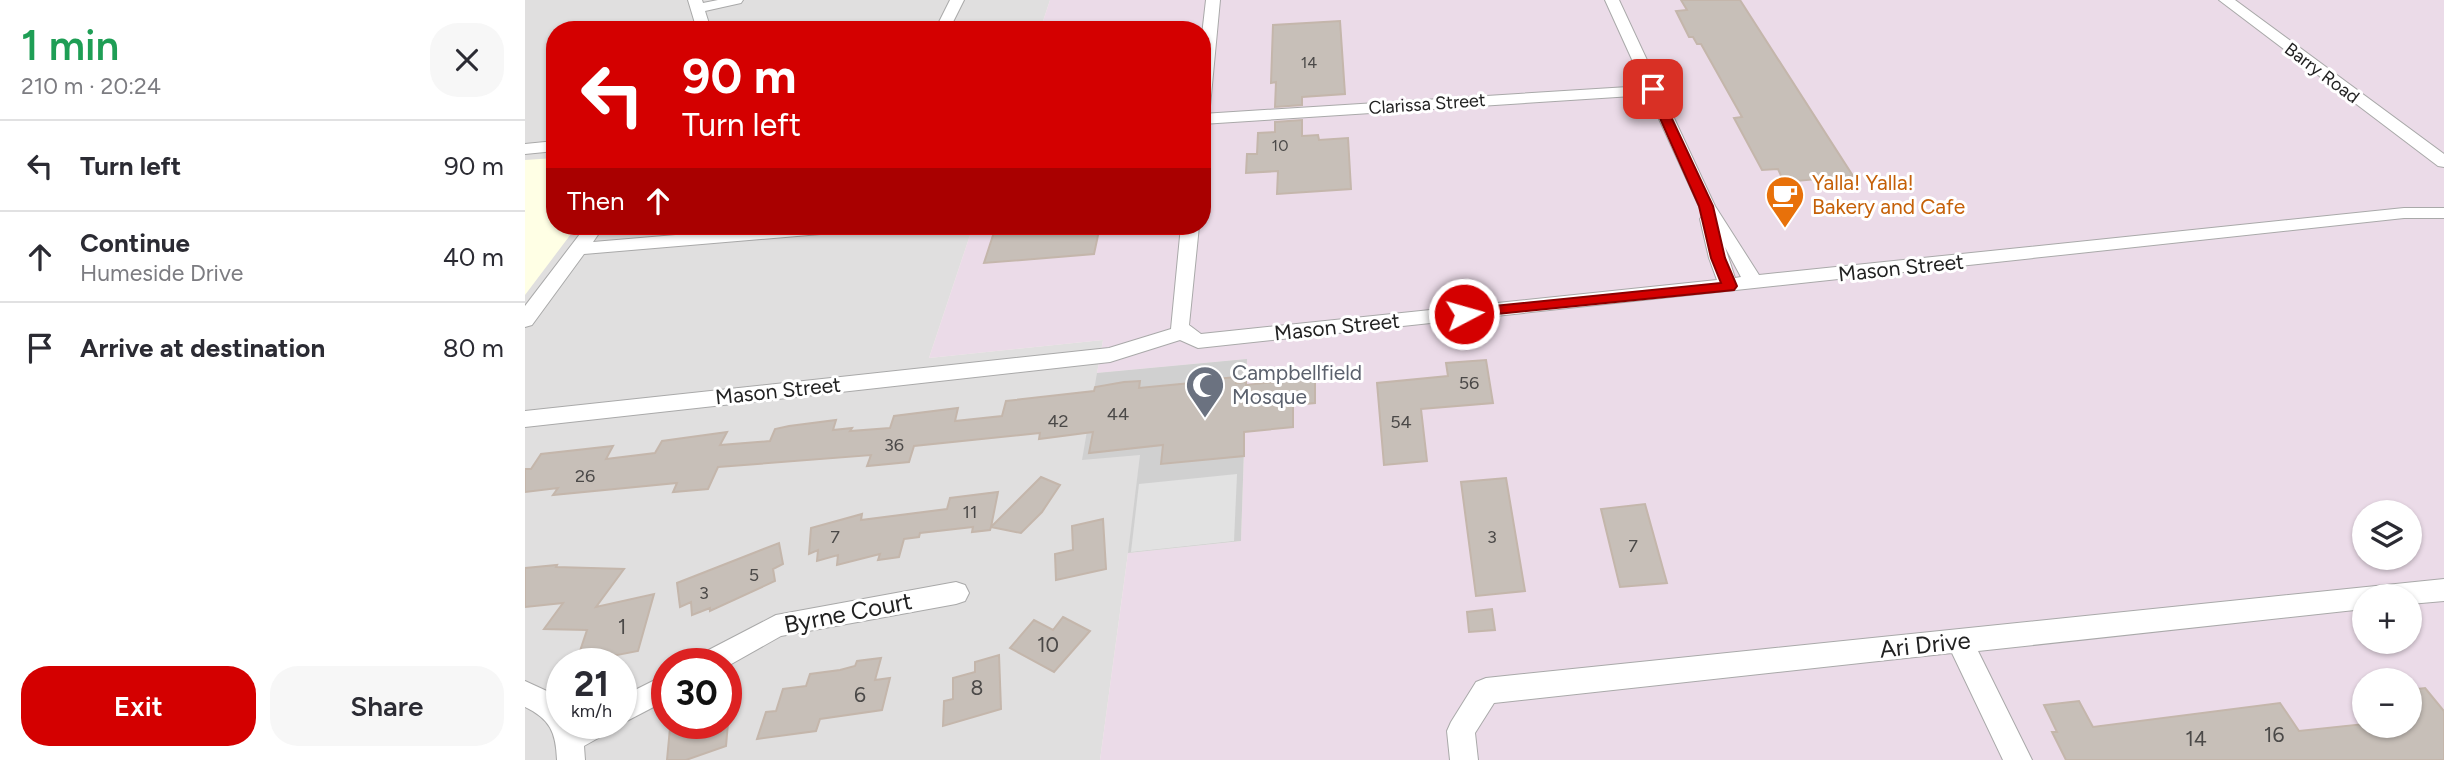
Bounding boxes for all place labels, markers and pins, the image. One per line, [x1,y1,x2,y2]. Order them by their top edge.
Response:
pin [1623,59,1683,119]
place label: Yalla! Yalla! Bakery and Cafe [1812,170,1965,219]
cafe icon: Yalla! Yalla! Bakery and Cafe [1764,174,1806,229]
place label: Campbellfield Mosque [1232,360,1362,409]
mosque icon: Campbellfield Mosque [1184,364,1226,419]

